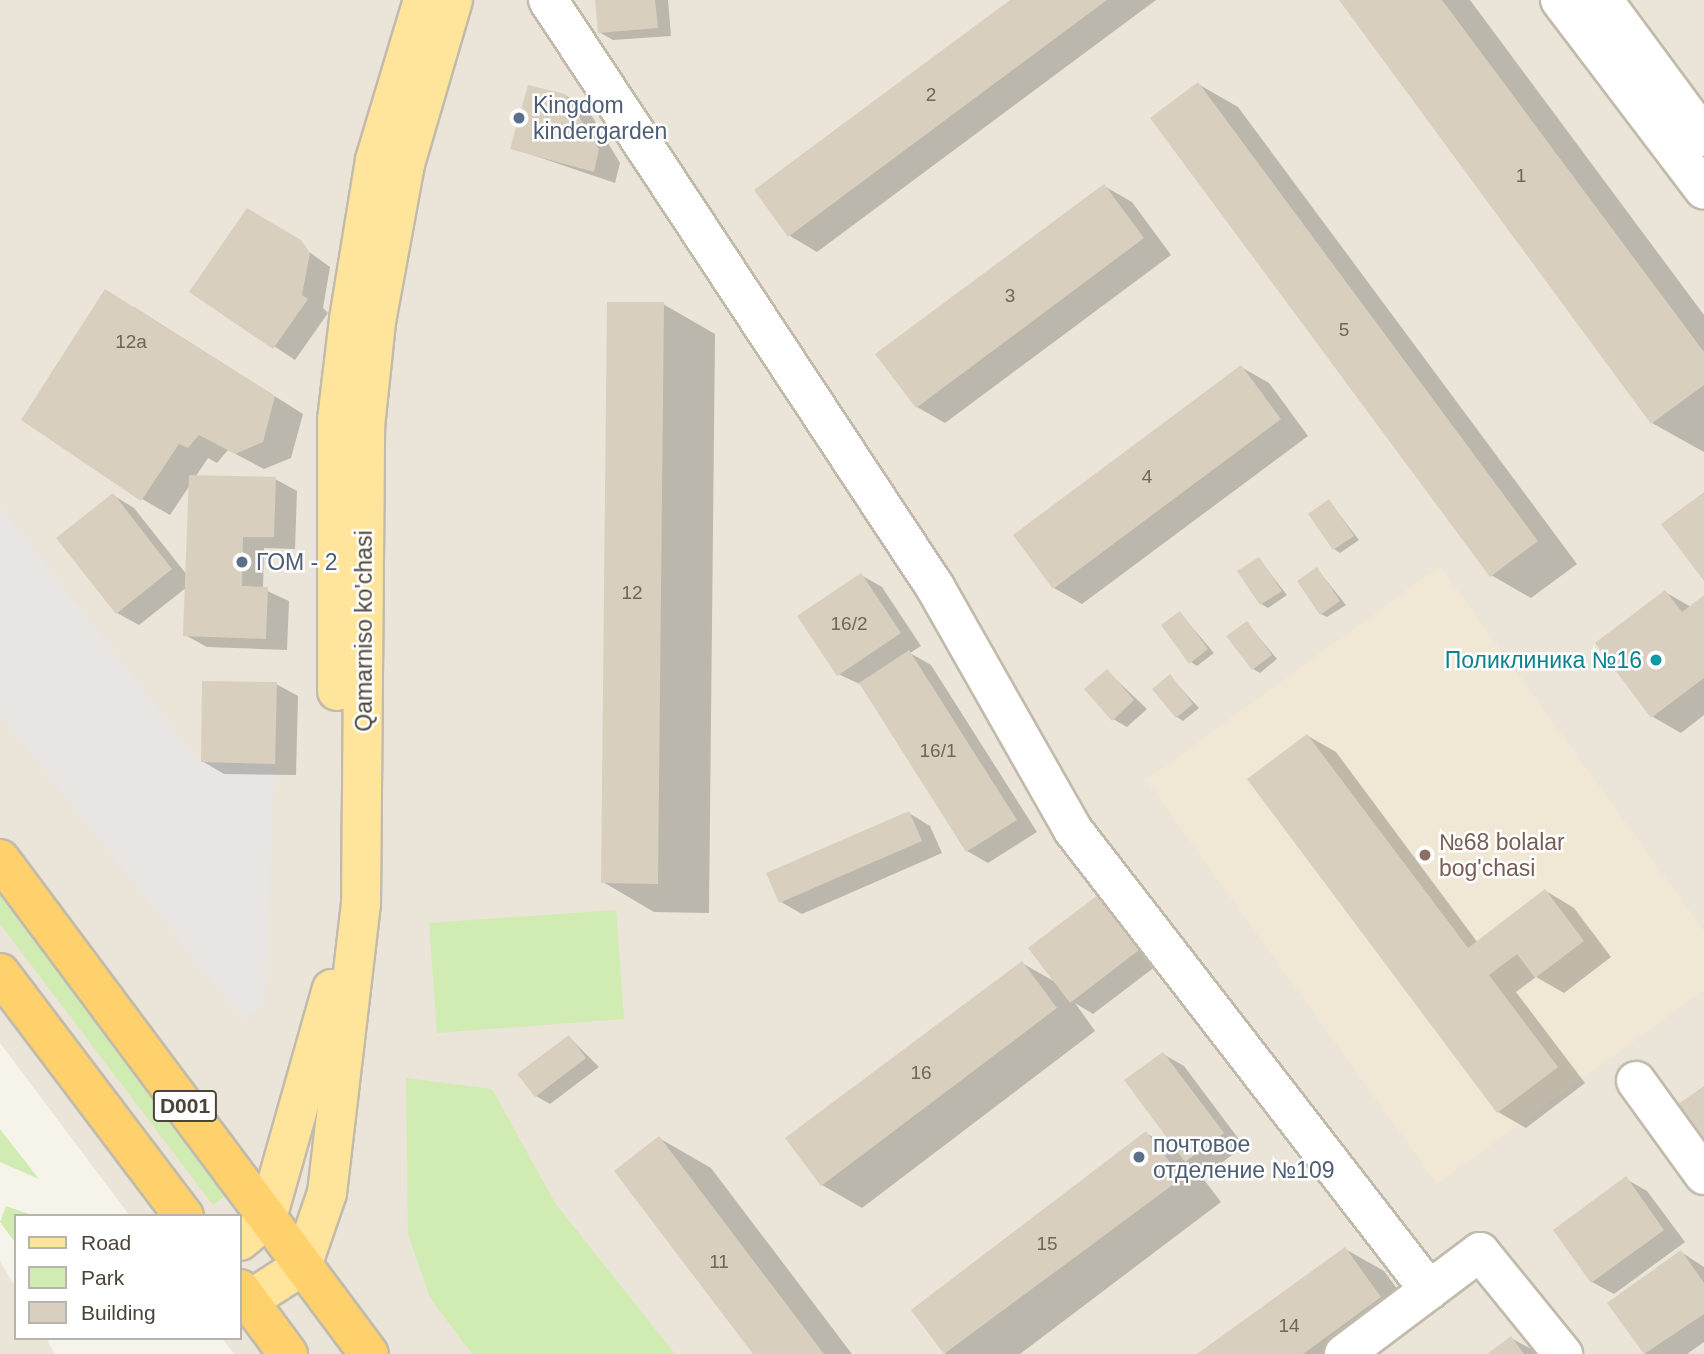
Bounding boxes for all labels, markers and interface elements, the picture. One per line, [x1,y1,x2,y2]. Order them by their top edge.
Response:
house number: 2 [926,84,936,106]
place label: Kingdom kindergarden [533,91,667,145]
marker: Kingdom kindergarden [511,110,527,126]
house number: 1 [1516,165,1526,187]
house number: 3 [1005,285,1015,307]
house number: 5 [1339,319,1349,341]
house number: 12а [115,331,147,353]
house number: 4 [1142,466,1152,488]
street label: Qamarniso ko'chasi [350,530,378,732]
place label: ГОМ - 2 [256,548,337,576]
marker: ГОМ - 2 [234,554,250,570]
house number: 12 [621,582,643,604]
house number: 16/2 [831,613,867,635]
place label: Поликлиника №16 [1445,646,1642,674]
marker: Поликлиника №16 [1648,652,1664,668]
house number: 16/1 [920,740,956,762]
place label: №68 bolalar bog'chasi [1439,828,1565,882]
marker: №68 bolalar bog'chasi [1417,847,1433,863]
house number: 16 [910,1062,932,1084]
road number: D001 [152,1088,218,1124]
place label: почтовое отделение №109 [1153,1130,1334,1184]
marker: почтовое отделение №109 [1131,1149,1147,1165]
legend [14,1214,242,1340]
text: Road [81,1231,131,1254]
house number: 15 [1036,1233,1058,1255]
house number: 11 [709,1251,729,1273]
text: Park [81,1266,124,1289]
text: Building [81,1301,156,1324]
house number: 14 [1278,1315,1300,1337]

